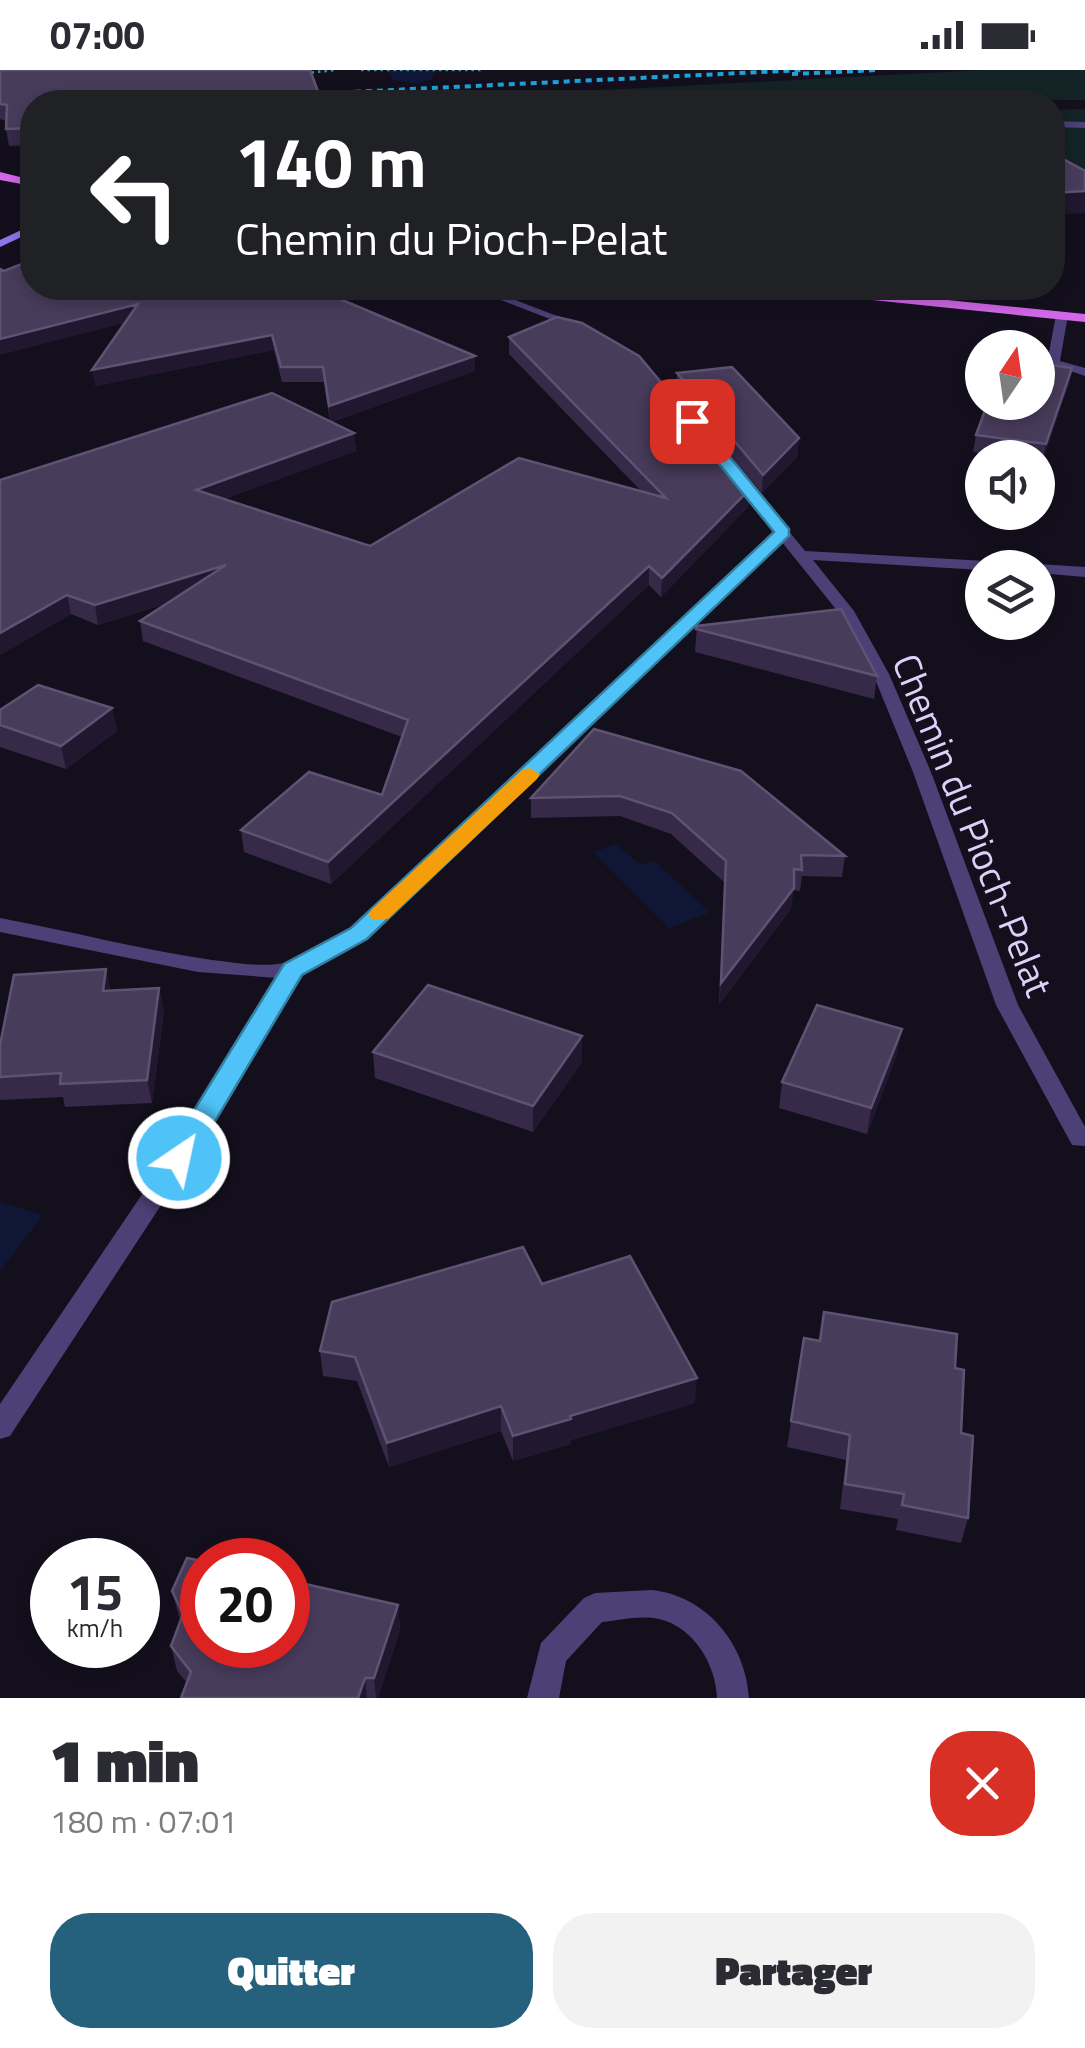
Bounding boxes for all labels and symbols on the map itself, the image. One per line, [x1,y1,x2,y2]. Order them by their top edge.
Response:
north arrow [965,330,1055,420]
pin [650,379,735,464]
street label: Chemin du Pioch-Pelat [878,645,1068,1005]
position arrow [127,1106,231,1210]
speed limit sign: 20 [180,1538,310,1668]

